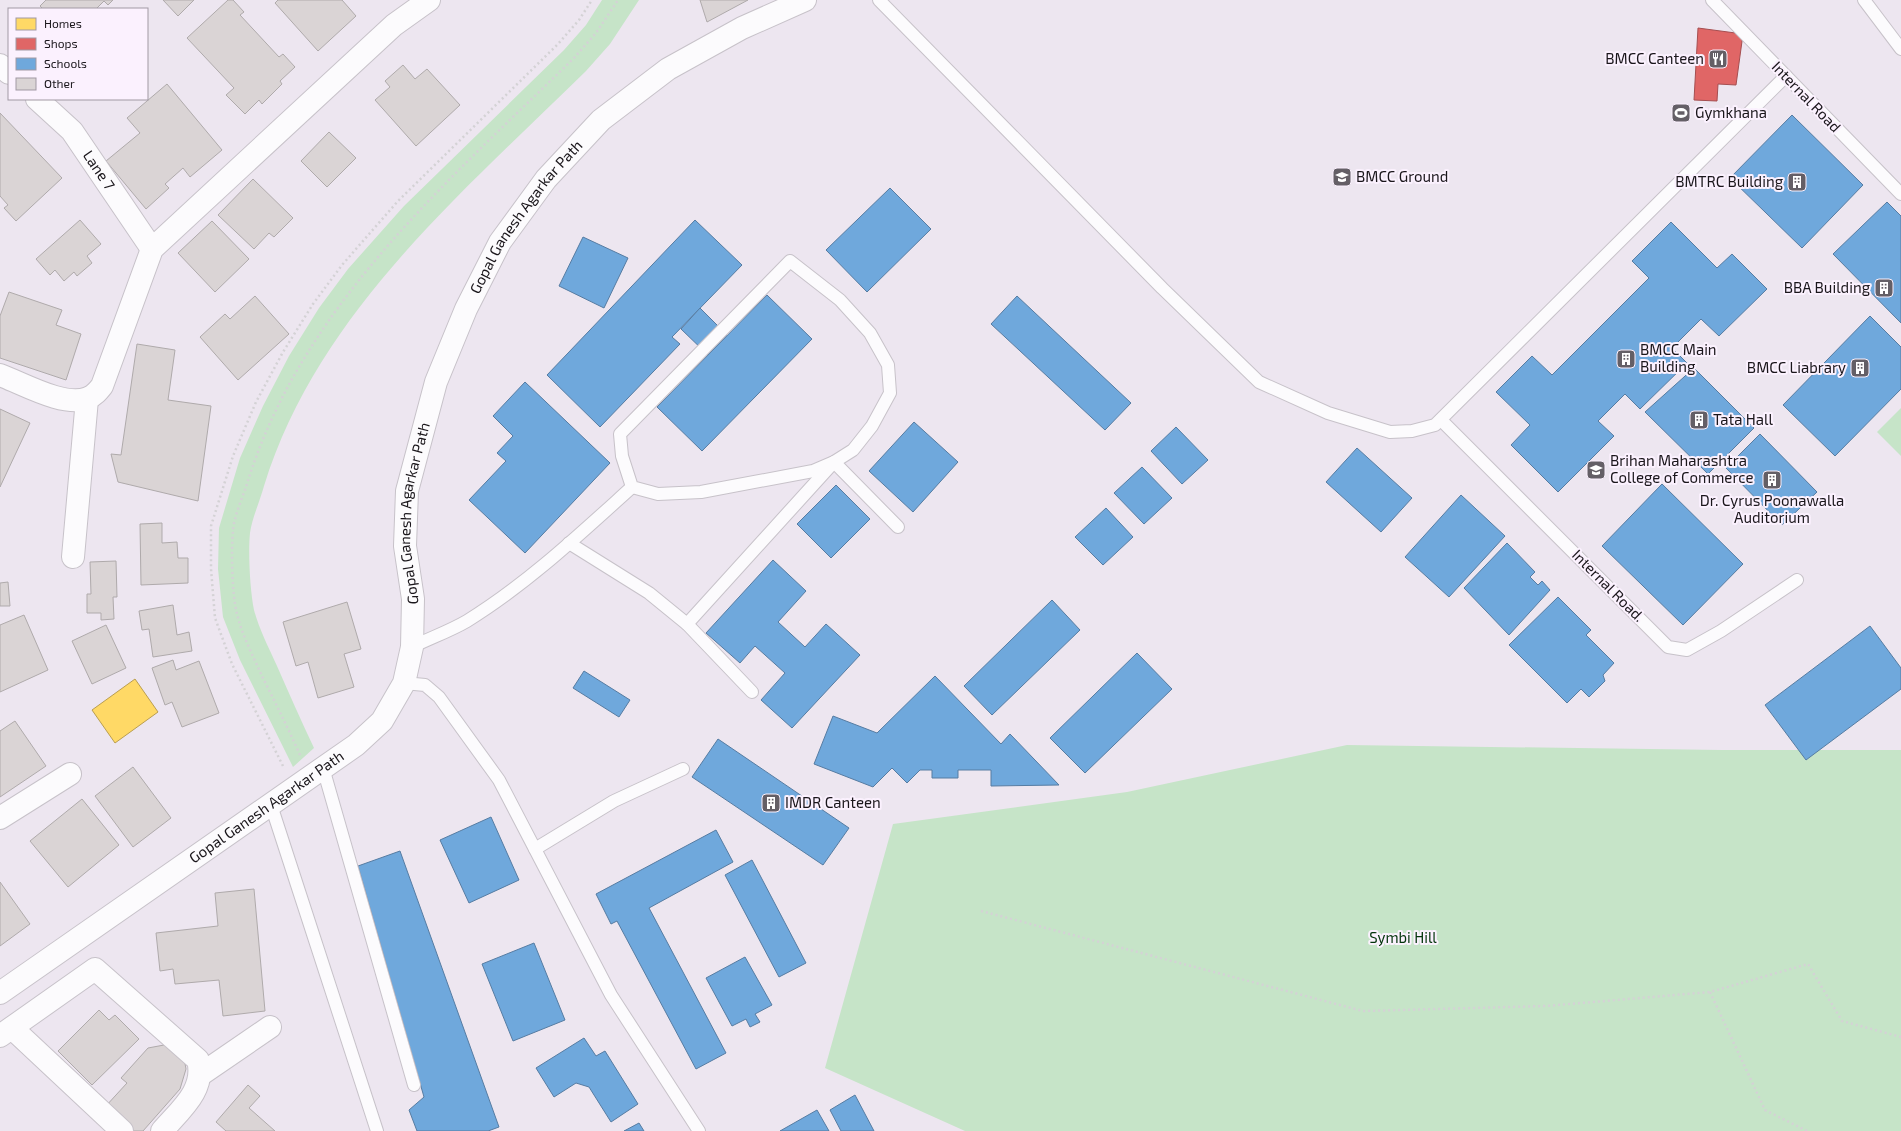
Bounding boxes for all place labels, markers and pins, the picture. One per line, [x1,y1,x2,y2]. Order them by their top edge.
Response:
restaurant icon: BMCC Canteen [1707,48,1729,70]
place label: BMCC Canteen [1605,49,1704,67]
sports icon: Gymkhana [1670,102,1692,124]
place label: Gymkhana [1695,103,1767,121]
school or university icon: BMCC Ground [1331,166,1353,188]
place label: BMCC Ground [1356,167,1448,185]
building icon: BMTRC Building [1786,171,1808,193]
place label: BMTRC Building [1675,172,1784,190]
building icon: BBA Building [1873,277,1895,299]
place label: BBA Building [1784,278,1871,296]
place label: BMCC Main Building [1640,340,1717,375]
building icon: BMCC Main Building [1615,348,1637,370]
building icon: BMCC Liabrary [1849,357,1871,379]
place label: BMCC Liabrary [1747,358,1846,376]
building icon: Tata Hall [1688,409,1710,431]
place label: Tata Hall [1713,410,1774,428]
place label: Brihan Maharashtra College of Commerce [1610,451,1754,486]
school or university icon: Brihan Maharashtra College of Commerce [1585,459,1607,481]
building icon: Dr. Cyrus Poonawalla Auditorium [1761,469,1783,491]
place label: Dr. Cyrus Poonawalla Auditorium [1700,491,1844,526]
building icon: IMDR Canteen [760,792,782,814]
place label: IMDR Canteen [785,793,881,811]

